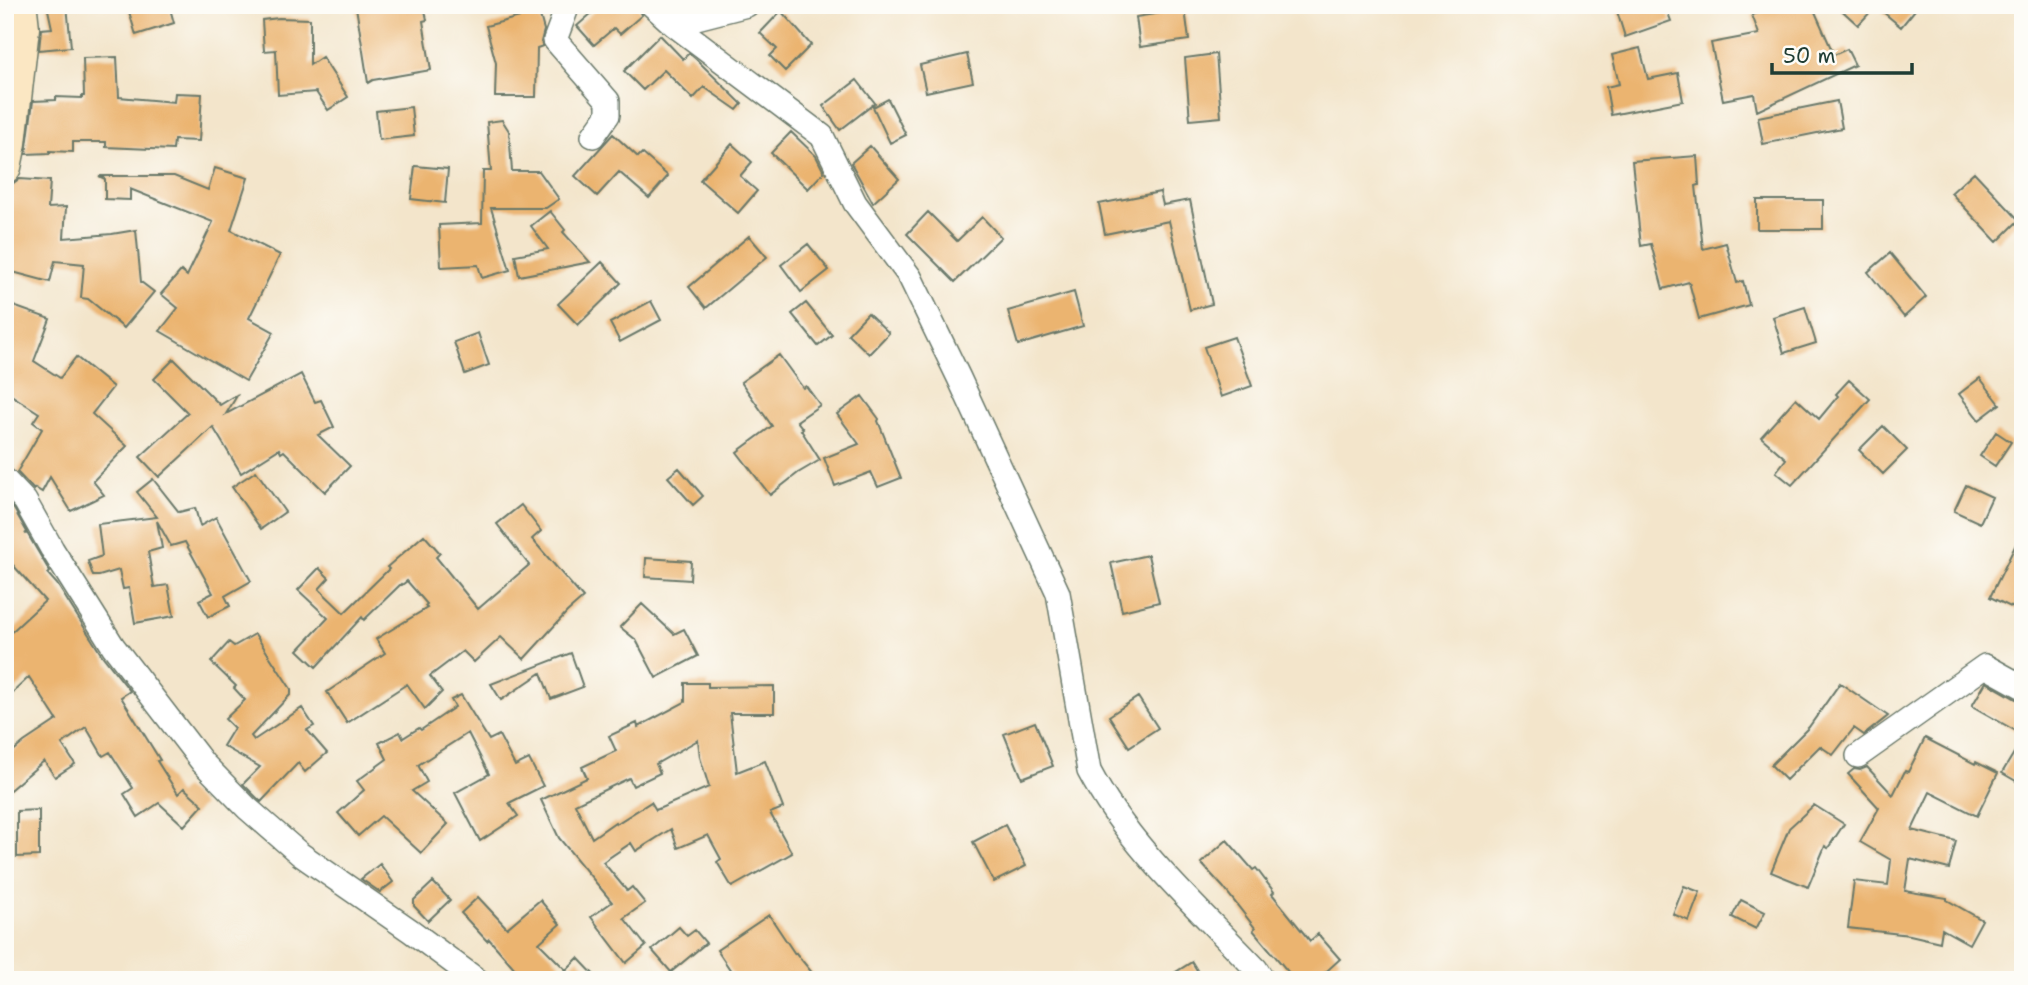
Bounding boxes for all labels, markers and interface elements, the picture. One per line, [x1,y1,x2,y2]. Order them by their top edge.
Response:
scale bar [1772,32,1912,76]
text: 50 m [1783,42,1836,70]

